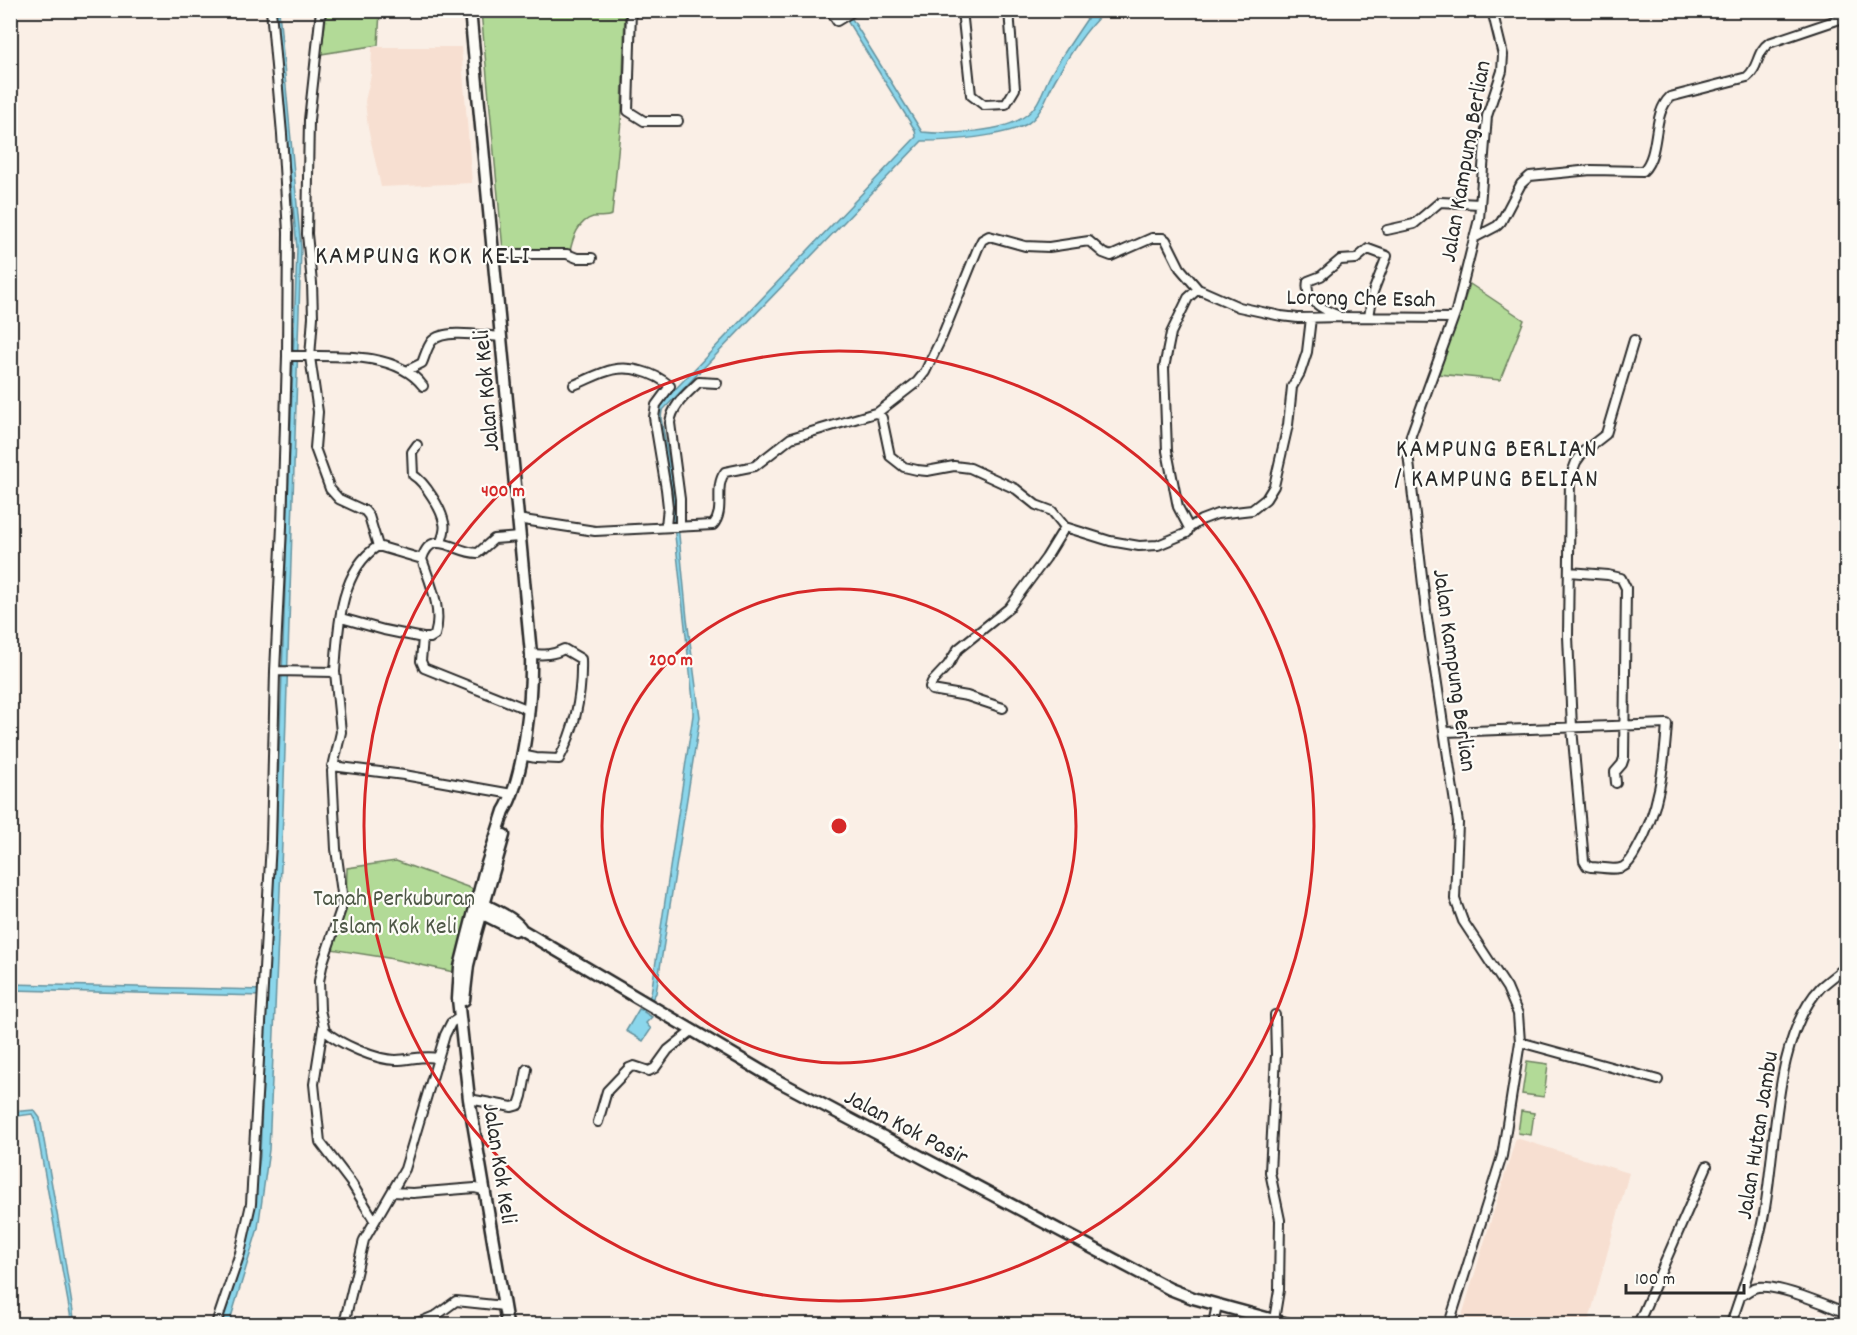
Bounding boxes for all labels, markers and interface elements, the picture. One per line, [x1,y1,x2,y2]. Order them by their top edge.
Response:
street label: Jalan Kampung Berlian [1432,58,1501,265]
district label: KAMPUNG KOK KELI [315,238,531,277]
street label: Lorong Che Esah [1286,282,1436,318]
street label: Jalan Kok Keli [466,328,510,453]
district label: KAMPUNG BERLIAN / KAMPUNG BELIAN [1395,432,1599,499]
text: 400 m [481,480,525,505]
street label: Jalan Kampung Berlian [1422,567,1484,774]
text: 200 m [649,649,693,674]
centre of rings [829,816,849,836]
park label: Tanah Perkuburan Islam Kok Keli [313,883,475,945]
street label: Jalan Hutan Jambu [1729,1049,1789,1222]
street label: Jalan Kok Pasir [837,1082,974,1176]
street label: Jalan Kok Keli [472,1100,524,1227]
scale bar [1626,1257,1744,1295]
text: 100 m [1635,1268,1675,1293]

